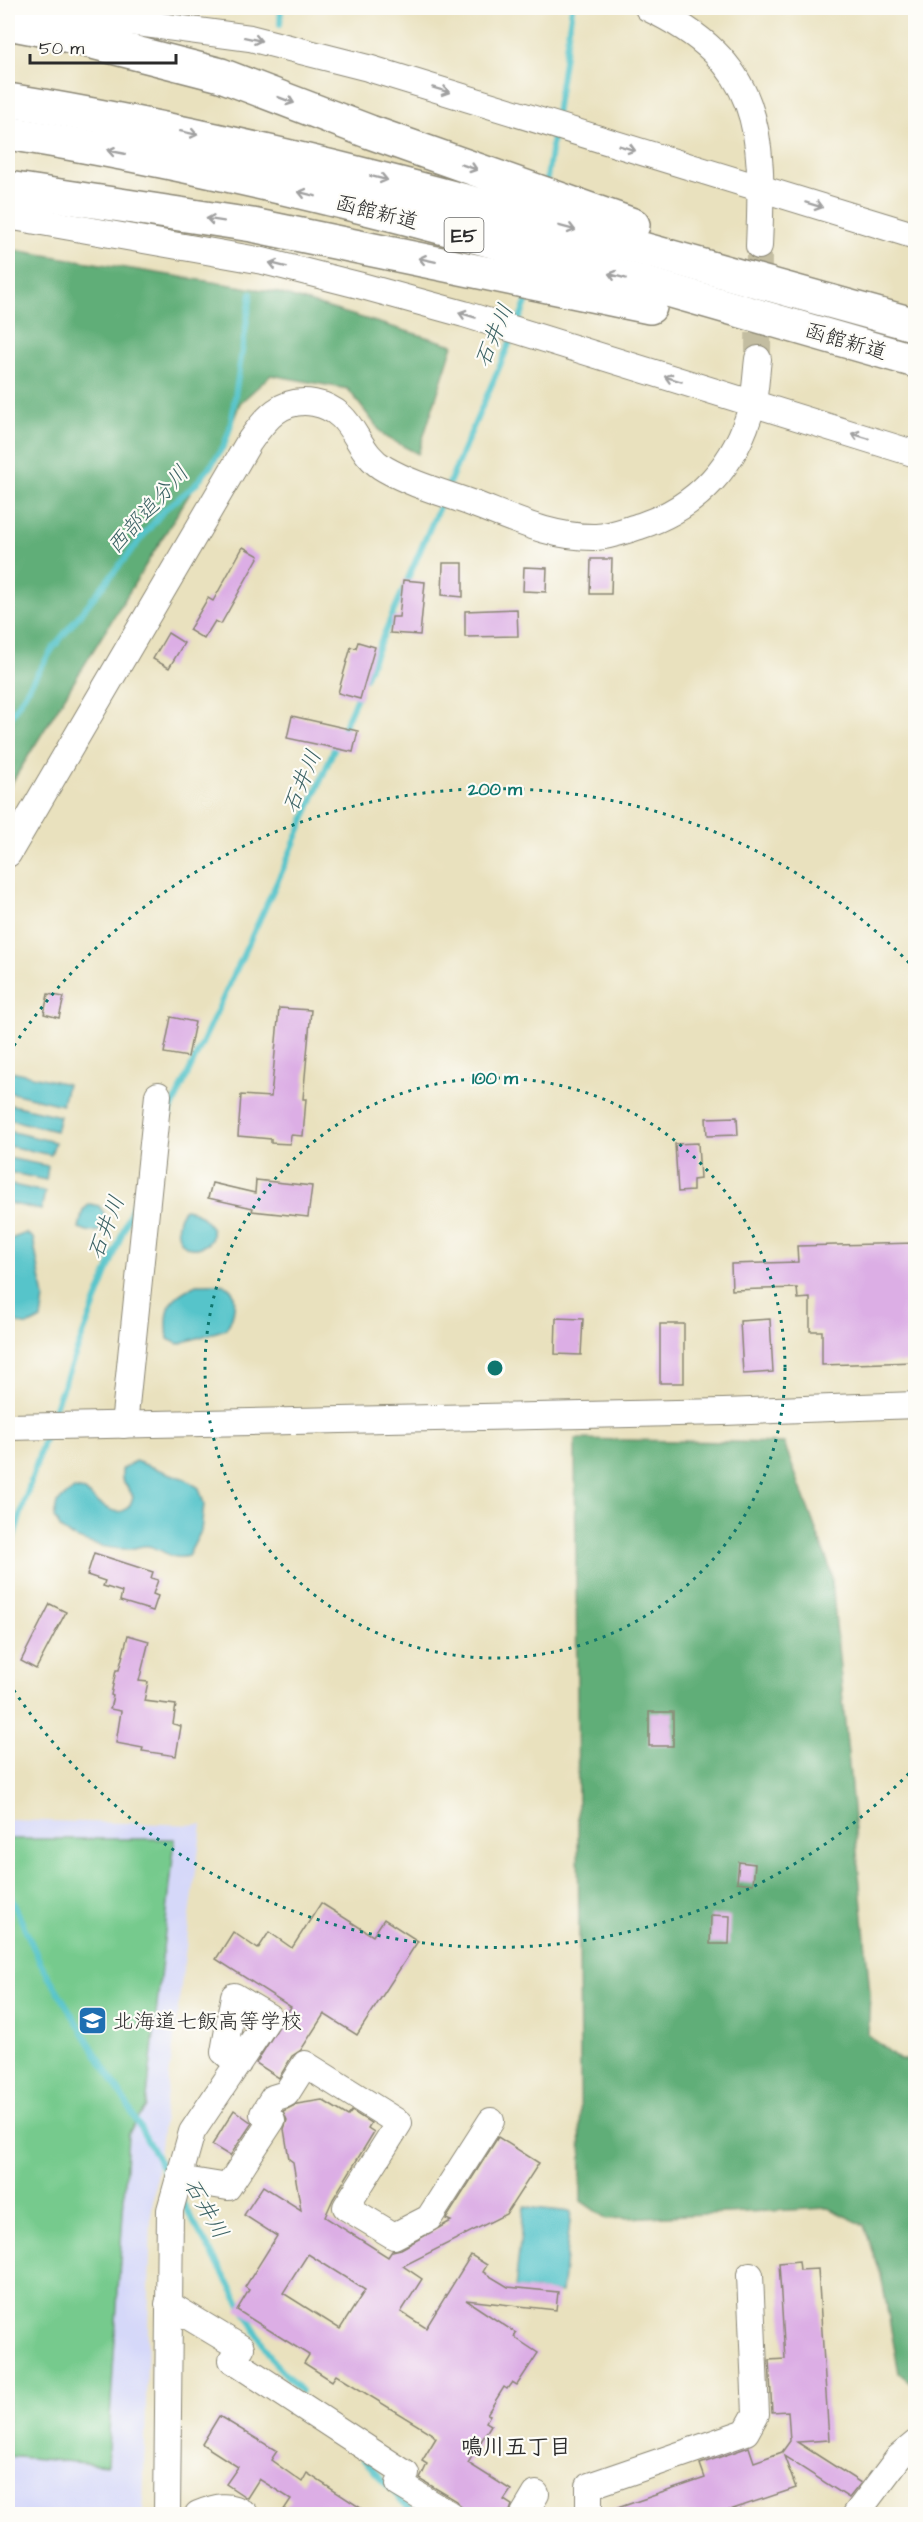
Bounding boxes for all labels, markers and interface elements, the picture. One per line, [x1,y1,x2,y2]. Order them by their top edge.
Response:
scale bar [30,27,176,65]
one-way arrow [243,34,262,45]
text: 50 m [39,36,84,61]
one-way arrow [431,85,450,96]
one-way arrow [276,96,295,107]
one-way arrow [179,128,198,139]
one-way arrow [617,143,636,154]
one-way arrow [107,146,127,157]
one-way arrow [459,163,478,174]
one-way arrow [369,172,388,184]
one-way arrow [297,187,316,199]
street label: 函館新道 [333,188,421,237]
one-way arrow [804,200,823,211]
one-way arrow [206,214,226,225]
road number: E5 [444,218,484,252]
one-way arrow [557,223,576,234]
one-way arrow [418,254,438,265]
one-way arrow [269,259,288,271]
one-way arrow [608,270,627,282]
water label: 石井川 [467,299,522,372]
one-way arrow [458,309,477,320]
street label: 函館新道 [801,316,890,367]
one-way arrow [664,373,683,384]
one-way arrow [851,430,870,441]
water label: 西部追分川 [100,459,196,561]
water label: 石井川 [275,745,330,818]
text: 200 m [467,777,523,802]
text: 100 m [472,1066,519,1091]
water label: 石井川 [80,1191,133,1264]
centre of rings [485,1358,505,1378]
school or university icon: 北海道七飯高等学校 [76,2005,108,2037]
place label: 北海道七飯高等学校 [113,2007,302,2036]
water label: 石井川 [176,2172,236,2245]
district label: 鳴川五丁目 [461,2432,571,2463]

